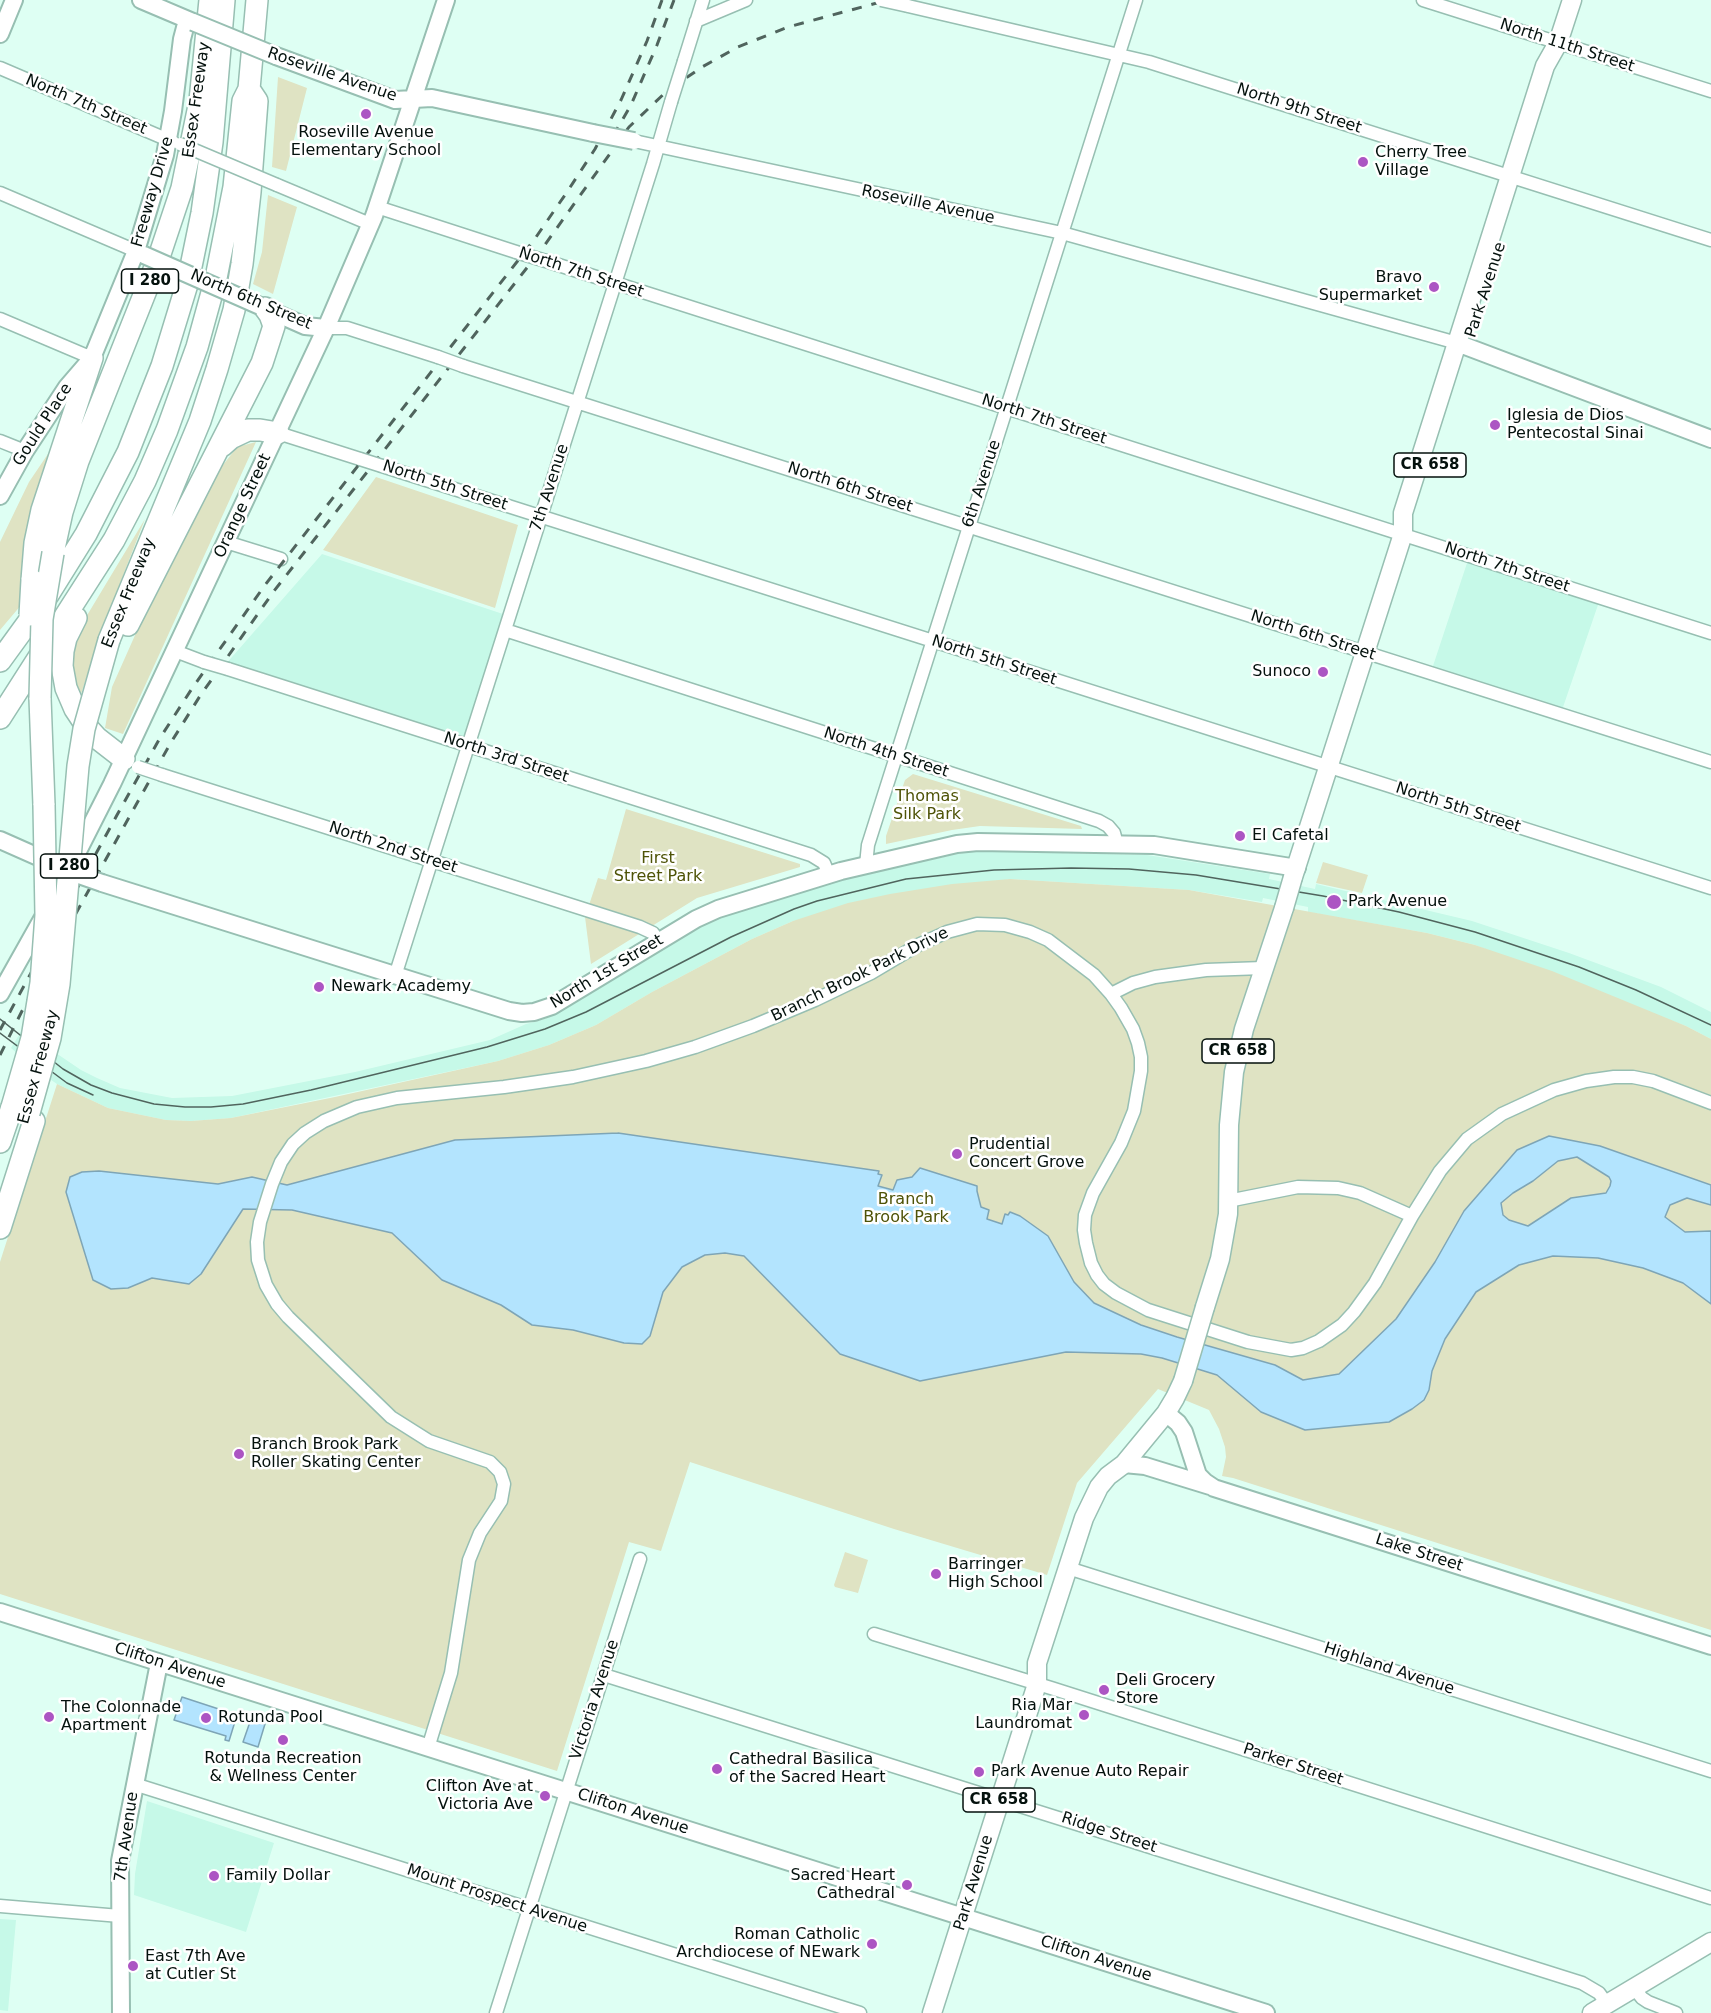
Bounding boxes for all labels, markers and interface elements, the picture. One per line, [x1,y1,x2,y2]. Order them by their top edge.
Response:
street label: North 11th Street [1497,15,1637,77]
street label: Essex Freeway [179,41,215,159]
street label: Roseville Avenue [265,44,399,106]
street label: North 7th Street [22,71,150,139]
street label: North 9th Street [1234,80,1364,138]
marker: Roseville Avenue Elementary School [359,107,373,121]
place label: Roseville Avenue Elementary School [291,123,441,161]
street label: Freeway Drive [128,135,178,249]
place label: Cherry Tree Village [1375,143,1467,181]
marker: Cherry Tree Village [1356,155,1370,169]
street label: Roseville Avenue [860,182,996,228]
street label: Park Avenue [1462,240,1510,340]
street label: North 7th Street [516,244,646,302]
street label: North 6th Street [187,266,315,334]
place label: Bravo Supermarket [1319,268,1422,306]
road number: I 280 [122,269,178,293]
marker: Bravo Supermarket [1427,280,1441,294]
street label: Gould Place [9,380,77,470]
street label: North 7th Street [979,391,1109,449]
place label: Iglesia de Dios Pentecostal Sinai [1507,406,1644,444]
marker: Iglesia de Dios Pentecostal Sinai [1488,418,1502,432]
street label: 6th Avenue [959,438,1005,530]
street label: 7th Avenue [527,442,573,534]
street label: Orange Street [210,451,276,561]
road number: CR 658 [1394,453,1466,477]
street label: North 5th Street [380,457,510,515]
street label: North 6th Street [785,459,915,517]
street label: Essex Freeway [98,535,160,651]
street label: North 7th Street [1442,539,1572,597]
street label: North 6th Street [1248,607,1378,665]
street label: North 5th Street [929,632,1059,690]
place label: Sunoco [1252,662,1311,682]
marker: Sunoco [1316,665,1330,679]
street label: North 4th Street [821,724,951,782]
street label: North 3rd Street [441,729,571,787]
street label: North 5th Street [1393,779,1523,837]
park label: Thomas Silk Park [893,787,961,825]
street label: North 2nd Street [326,818,460,878]
place label: El Cafetal [1252,826,1329,846]
marker: El Cafetal [1233,829,1247,843]
park label: First Street Park [614,849,702,887]
road number: I 280 [40,854,98,878]
place label: Park Avenue [1348,892,1447,912]
marker: Park Avenue [1325,893,1343,911]
street label: Branch Brook Park Drive [768,924,952,1026]
street label: North 1st Street [547,931,667,1013]
place label: Newark Academy [331,977,471,997]
marker: Newark Academy [312,980,326,994]
street label: Essex Freeway [15,1008,63,1126]
road number: CR 658 [1202,1039,1274,1063]
place label: Prudential Concert Grove [969,1135,1084,1173]
marker: Prudential Concert Grove [950,1147,964,1161]
park label: Branch Brook Park [863,1190,949,1228]
place label: Branch Brook Park Roller Skating Center [251,1435,420,1473]
marker: Branch Brook Park Roller Skating Center [232,1447,246,1461]
street label: Lake Street [1373,1530,1465,1576]
place label: Barringer High School [948,1555,1043,1593]
marker: Barringer High School [929,1567,943,1581]
street label: Victoria Avenue [567,1637,623,1763]
street label: Clifton Avenue [112,1639,228,1693]
street label: Highland Avenue [1321,1639,1457,1699]
place label: Deli Grocery Store [1116,1671,1215,1709]
marker: Deli Grocery Store [1097,1683,1111,1697]
place label: Ria Mar Laundromat [975,1696,1072,1734]
place label: The Colonnade Apartment [61,1698,181,1736]
place label: Rotunda Pool [218,1708,323,1728]
marker: Ria Mar Laundromat [1077,1708,1091,1722]
marker: The Colonnade Apartment [42,1710,56,1724]
marker: Rotunda Pool [199,1711,213,1725]
marker: Rotunda Recreation & Wellness Center [276,1733,290,1747]
street label: Parker Street [1241,1740,1345,1790]
place label: Rotunda Recreation & Wellness Center [204,1749,362,1787]
place label: Cathedral Basilica of the Sacred Heart [729,1750,885,1788]
marker: Cathedral Basilica of the Sacred Heart [710,1762,724,1776]
place label: Park Avenue Auto Repair [991,1762,1189,1782]
marker: Park Avenue Auto Repair [972,1765,986,1779]
place label: Clifton Ave at Victoria Ave [426,1777,533,1815]
street label: Clifton Avenue [575,1785,691,1839]
road number: CR 658 [963,1788,1035,1812]
marker: Clifton Ave at Victoria Ave [538,1789,552,1803]
street label: 7th Avenue [111,1791,143,1883]
street label: Ridge Street [1059,1809,1159,1857]
street label: Park Avenue [950,1833,998,1933]
street label: Mount Prospect Avenue [404,1861,590,1937]
place label: Family Dollar [226,1866,330,1886]
place label: Sacred Heart Cathedral [790,1866,895,1904]
marker: Family Dollar [207,1869,221,1883]
marker: Sacred Heart Cathedral [900,1878,914,1892]
place label: Roman Catholic Archdiocese of NEwark [676,1925,860,1963]
street label: Clifton Avenue [1038,1932,1154,1986]
marker: Roman Catholic Archdiocese of NEwark [865,1937,879,1951]
place label: East 7th Ave at Cutler St [145,1947,246,1985]
marker: East 7th Ave at Cutler St [126,1959,140,1973]

